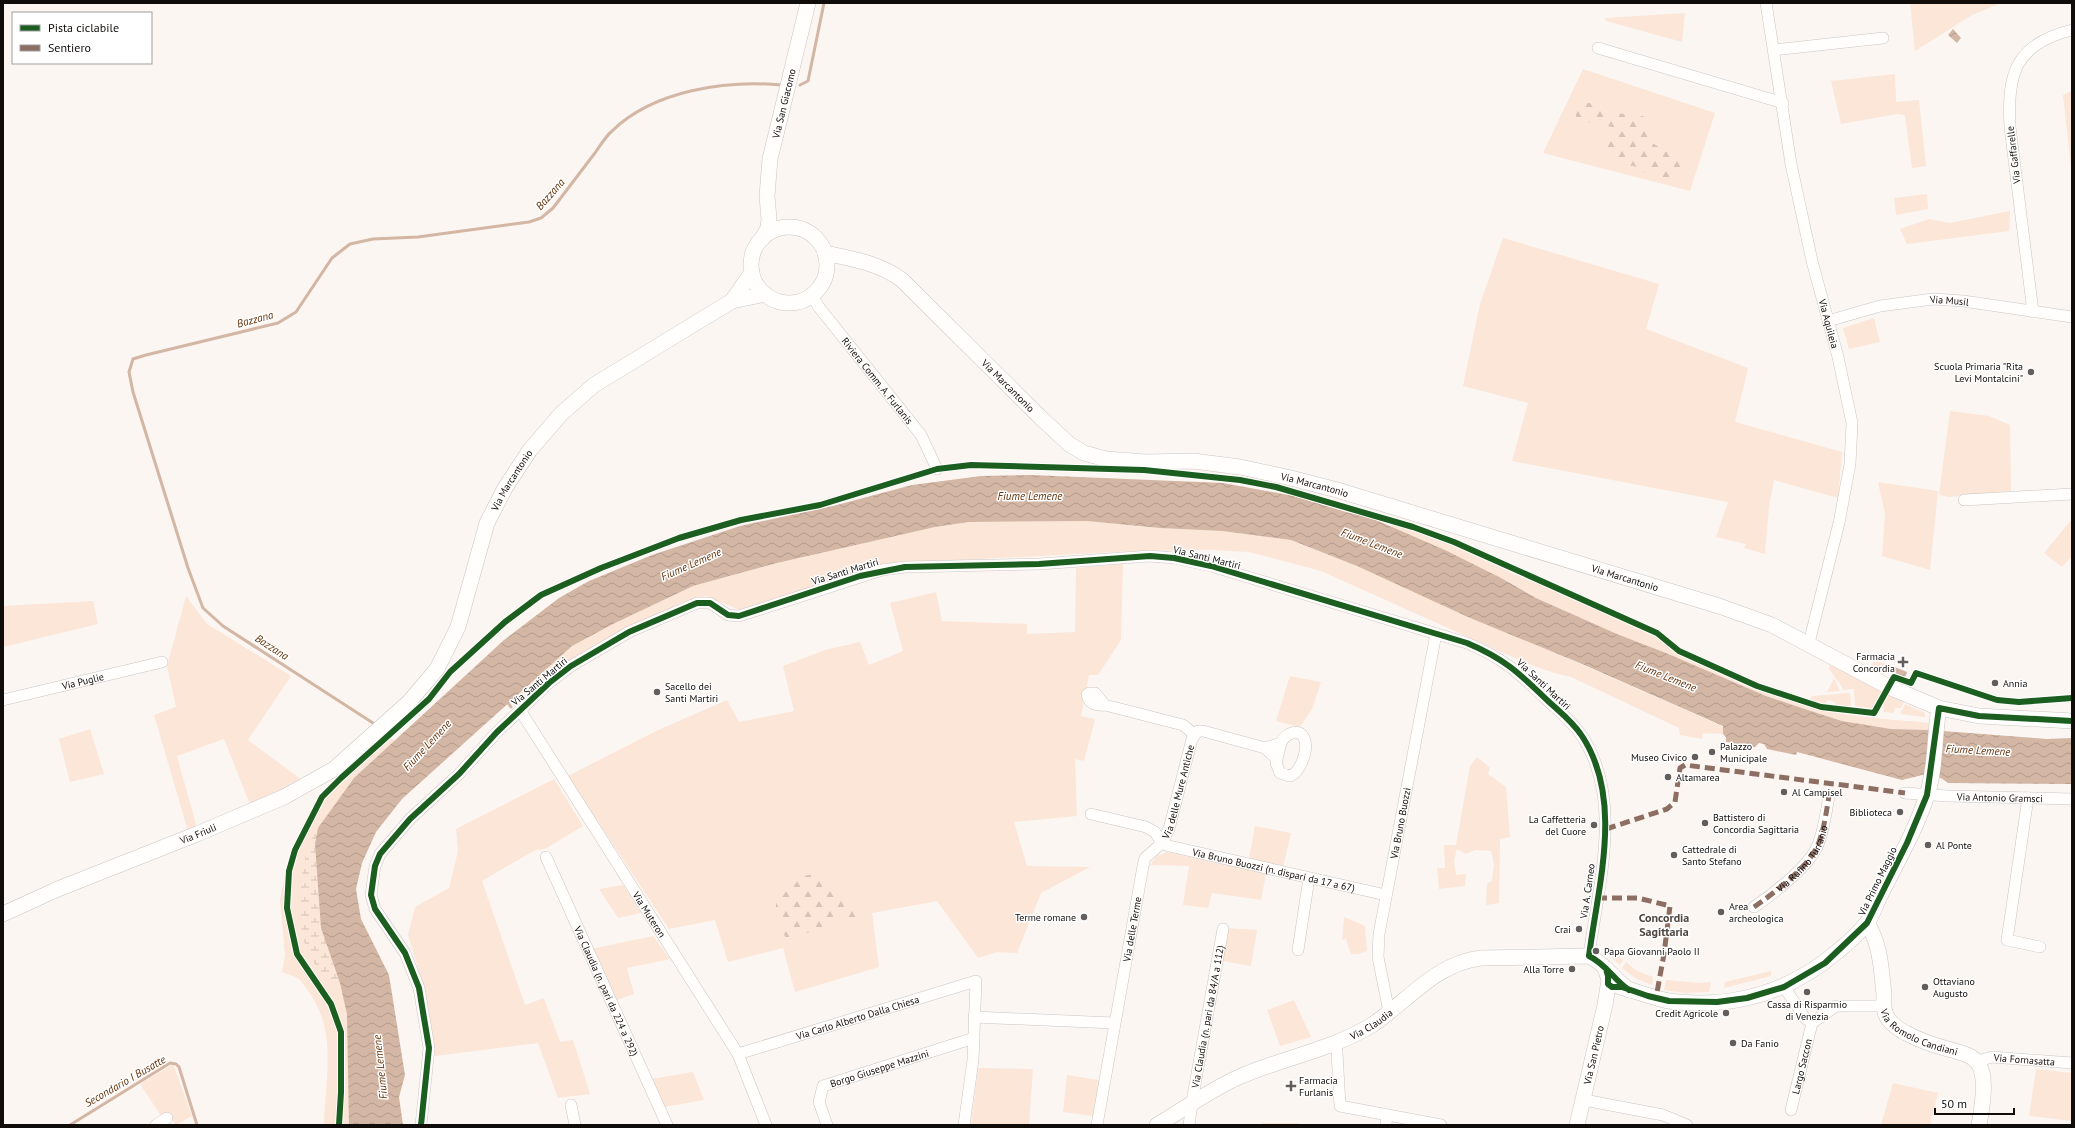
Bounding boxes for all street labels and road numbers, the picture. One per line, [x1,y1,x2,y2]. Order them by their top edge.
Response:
street label: Via San Giacomo [769,67,799,141]
street label: Via Gaffarelle [2004,125,2024,185]
street label: Via Musil [1928,293,1970,309]
street label: Via Aquileia [1815,297,1841,350]
street label: Riviera Comm. A. Furlanis [839,335,916,427]
street label: Via Marcantonio [978,356,1037,415]
street label: Via Marcantonio [488,447,536,514]
street label: Via Marcantonio [1279,470,1350,500]
street label: Via Santi Martiri [1171,543,1242,572]
street label: Via Santi Martiri [809,555,880,588]
street label: Via Marcantonio [1589,561,1660,594]
street label: Via Santi Martiri [508,654,570,709]
street label: Via Santi Martiri [1513,655,1573,713]
street label: Via Puglie [60,670,105,693]
street label: Via delle Mure Antiche [1159,743,1197,842]
street label: Via Bruno Buozzi [1387,786,1414,861]
street label: Via Antonio Gramsci [1956,790,2043,805]
street label: Via Friuli [177,821,218,848]
street label: Via Rufino Turranio [1773,824,1831,896]
street label: Via Bruno Buozzi (n. dispari da 17 a 67) [1190,845,1356,895]
street label: Via Primo Maggio [1855,845,1900,919]
street label: Via A. Carneo [1577,863,1598,920]
street label: Via Muteron [629,888,669,940]
street label: Via delle Terme [1120,896,1144,964]
street label: Via Claudia (n. pari da 224 a 292) [571,923,641,1058]
street label: Via Claudia (n. pari da 84/A a 112) [1188,944,1227,1090]
street label: Via Carlo Alberto Dalla Chiesa [794,993,921,1043]
street label: Via Claudia [1347,1006,1396,1043]
street label: Via Romolo Candiani [1877,1007,1959,1058]
street label: Via San Pietro [1580,1024,1607,1087]
street label: Largo Saccon [1789,1037,1815,1095]
street label: Borgo Giuseppe Mazzini [829,1047,931,1090]
street label: Via Fornasatta [1992,1051,2055,1069]

